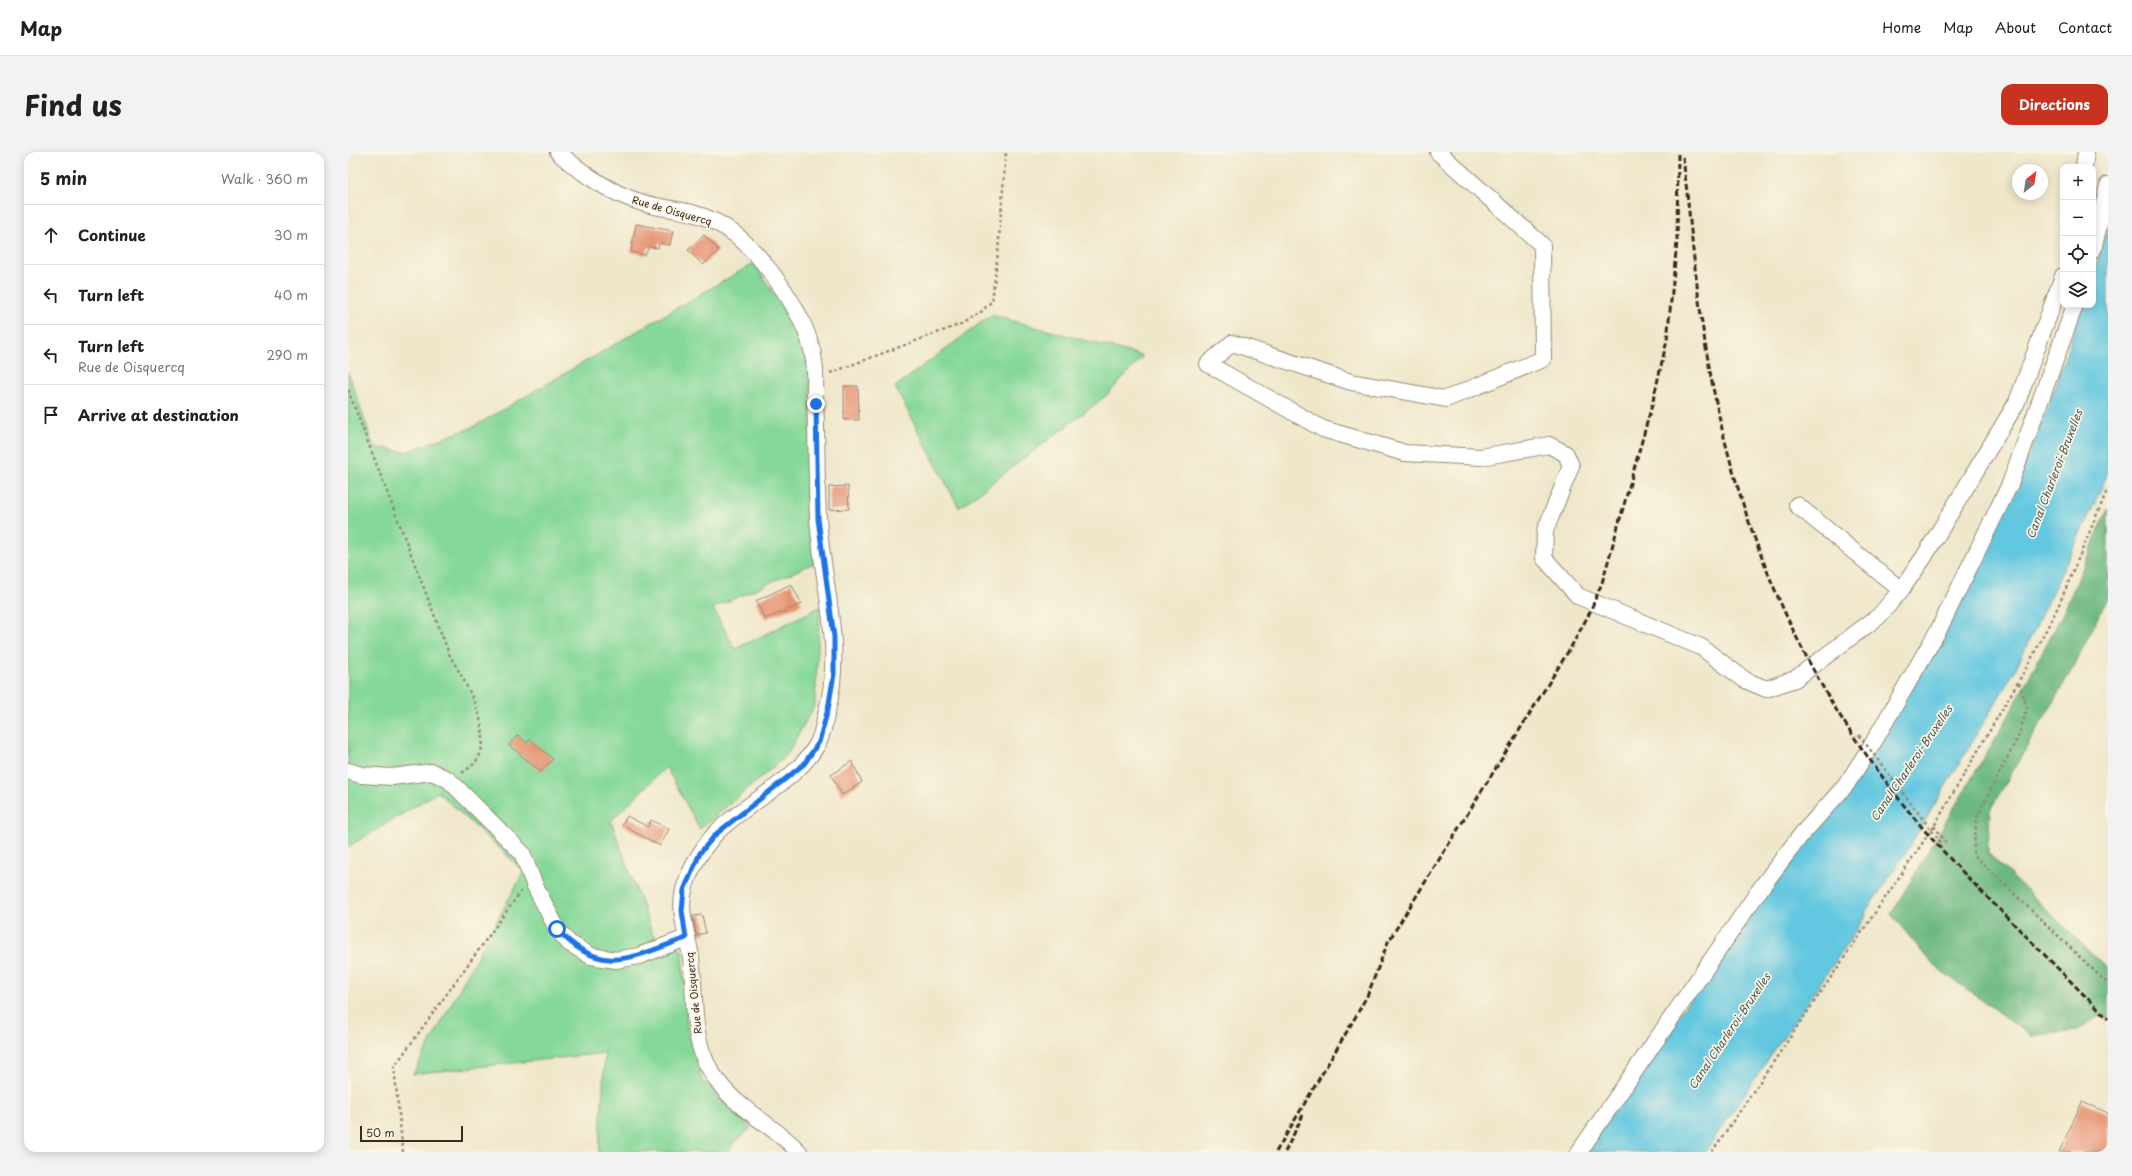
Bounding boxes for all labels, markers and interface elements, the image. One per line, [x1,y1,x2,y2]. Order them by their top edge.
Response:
text: Map [20,14,62,42]
text: Home [1882,17,1921,38]
text: Map [1943,17,1973,38]
text: About [1995,17,2036,38]
text: Contact [2058,17,2112,38]
text: Find us [24,83,122,126]
button: Directions [2001,84,2108,125]
north arrow [2012,164,2048,200]
map controls [2060,164,2096,308]
button: + [2060,164,2096,200]
text: 5 min [40,165,87,191]
text: Walk · 360 m [221,169,308,188]
street label: Rue de Oisquercq [630,191,714,229]
button: − [2060,200,2096,236]
text: Continue [78,223,146,246]
icon: ahead [40,224,62,246]
text: 30 m [274,225,308,244]
button: locate [2060,236,2096,272]
button: layers [2060,272,2096,308]
text: Turn left [78,283,144,306]
icon: left [40,284,62,306]
text: 40 m [274,285,308,304]
text: Turn left [78,334,144,357]
icon: left [40,344,62,366]
text: 290 m [267,345,308,364]
text: Rue de Oisquercq [78,357,185,376]
route end [807,395,825,413]
text: Arrive at destination [78,403,239,426]
icon: arrive [40,404,62,426]
water label: Canal Charleroi-Bruxelles [2022,406,2087,541]
water label: Canal Charleroi-Bruxelles [1866,701,1957,825]
route start [548,920,566,938]
street label: Rue de Oisquercq [681,951,705,1035]
water label: Canal Charleroi-Bruxelles [1684,969,1775,1093]
scale bar [360,1124,463,1143]
text: 50 m [366,1124,395,1141]

